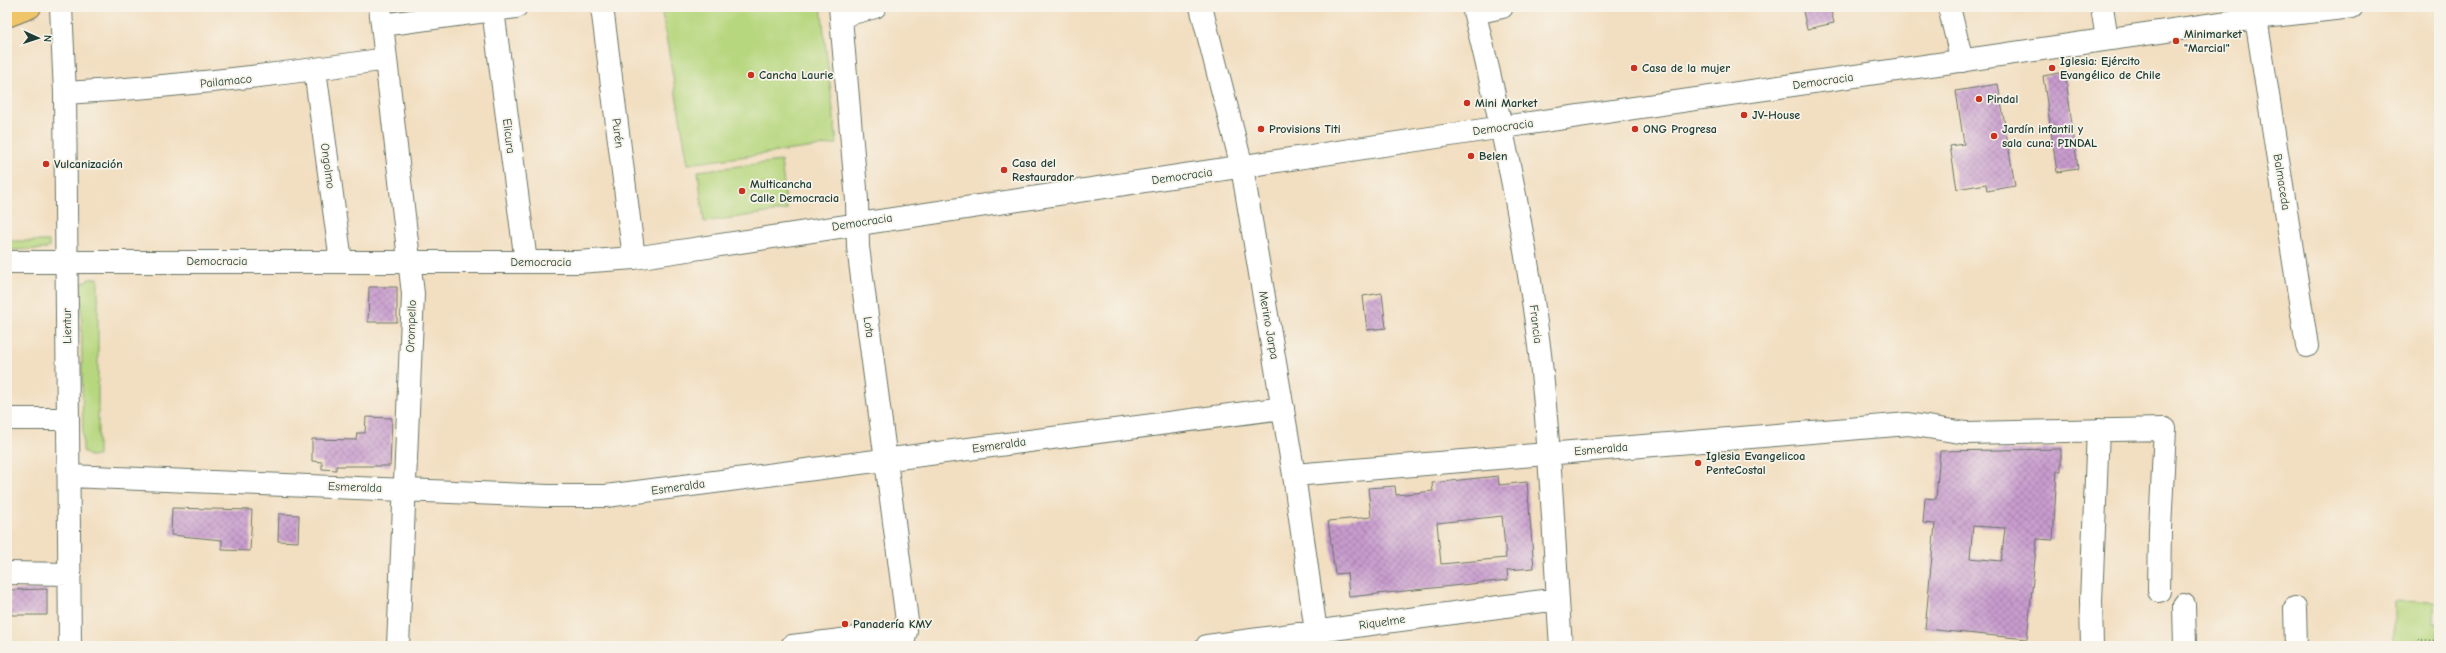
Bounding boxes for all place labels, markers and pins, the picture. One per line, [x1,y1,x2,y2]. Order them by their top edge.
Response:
place label: Minimarket "Marcial" [2184,27,2243,55]
marker: Minimarket "Marcial" [2171,36,2181,46]
place label: Iglesia: Ejército Evangélico de Chile [2060,54,2161,82]
place label: Casa de la mujer [1642,61,1730,75]
marker: Casa de la mujer [1629,63,1639,73]
marker: Iglesia: Ejército Evangélico de Chile [2047,63,2057,73]
place label: Cancha Laurie [759,68,833,82]
marker: Cancha Laurie [746,70,756,80]
place label: Pindal [1987,92,2018,106]
marker: Pindal [1974,94,1984,104]
place label: Mini Market [1475,96,1538,110]
marker: Mini Market [1462,98,1472,108]
place label: JV-House [1752,108,1800,122]
marker: JV-House [1739,110,1749,120]
place label: Provisions Titi [1269,122,1341,136]
place label: ONG Progresa [1643,122,1717,136]
place label: Jardín infantil y sala cuna: PINDAL [2002,122,2097,150]
marker: Provisions Titi [1256,124,1266,134]
marker: ONG Progresa [1630,124,1640,134]
marker: Jardín infantil y sala cuna: PINDAL [1989,131,1999,141]
place label: Belen [1479,149,1507,163]
marker: Belen [1466,151,1476,161]
place label: Casa del Restaurador [1012,156,1074,184]
place label: Vulcanización [54,157,123,171]
marker: Vulcanización [41,159,51,169]
marker: Casa del Restaurador [999,165,1009,175]
place label: Multicancha Calle Democracia [750,177,839,205]
marker: Multicancha Calle Democracia [737,186,747,196]
place label: Iglesia Evangelicoa PenteCostal [1706,449,1805,477]
marker: Iglesia Evangelicoa PenteCostal [1693,458,1703,468]
place label: Panadería KMY [853,617,932,631]
marker: Panadería KMY [840,619,850,629]

